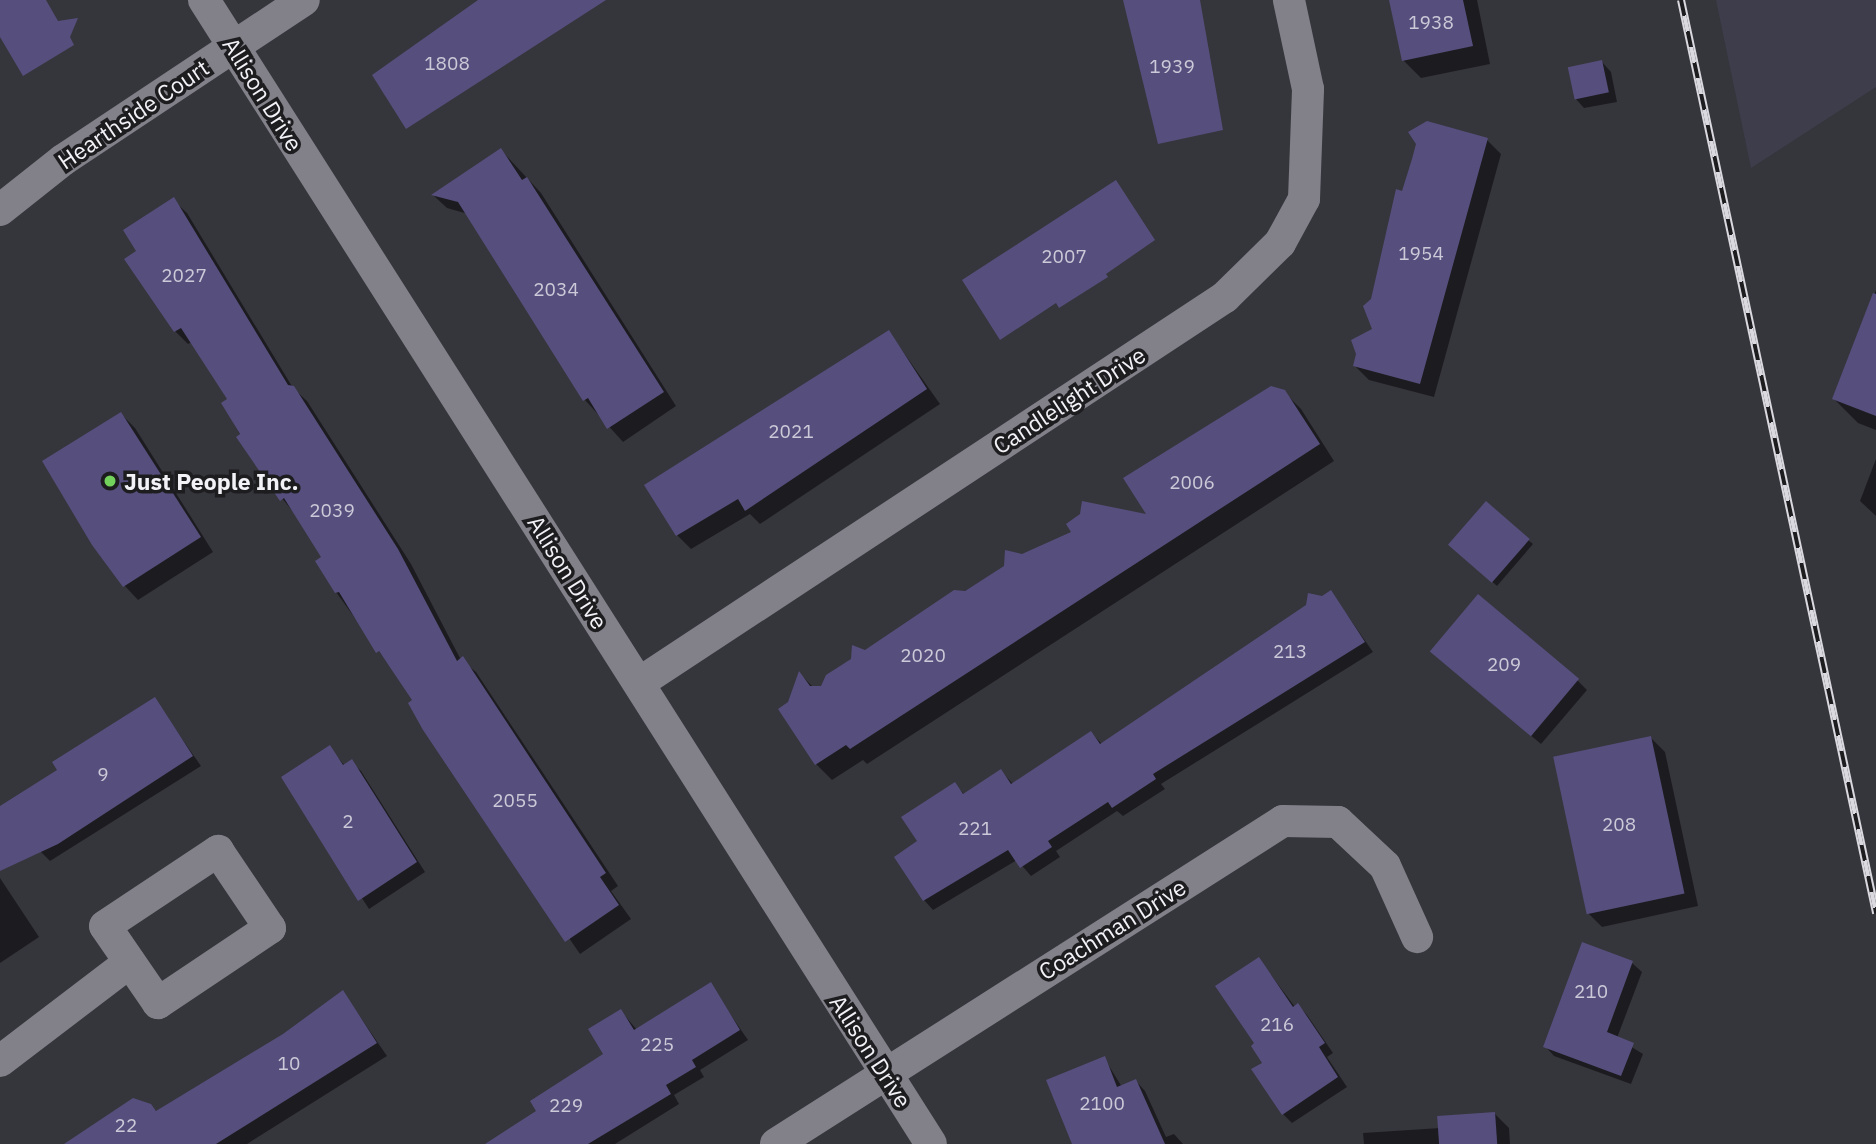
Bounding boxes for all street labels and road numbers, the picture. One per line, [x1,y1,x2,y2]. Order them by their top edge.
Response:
street label: Allison Drive [217,32,309,156]
street label: Hearthside Court [52,53,214,175]
street label: Candlelight Drive [988,341,1150,459]
street label: Allison Drive [522,510,614,634]
street label: Coachman Drive [1033,873,1191,985]
street label: Allison Drive [824,989,918,1113]

